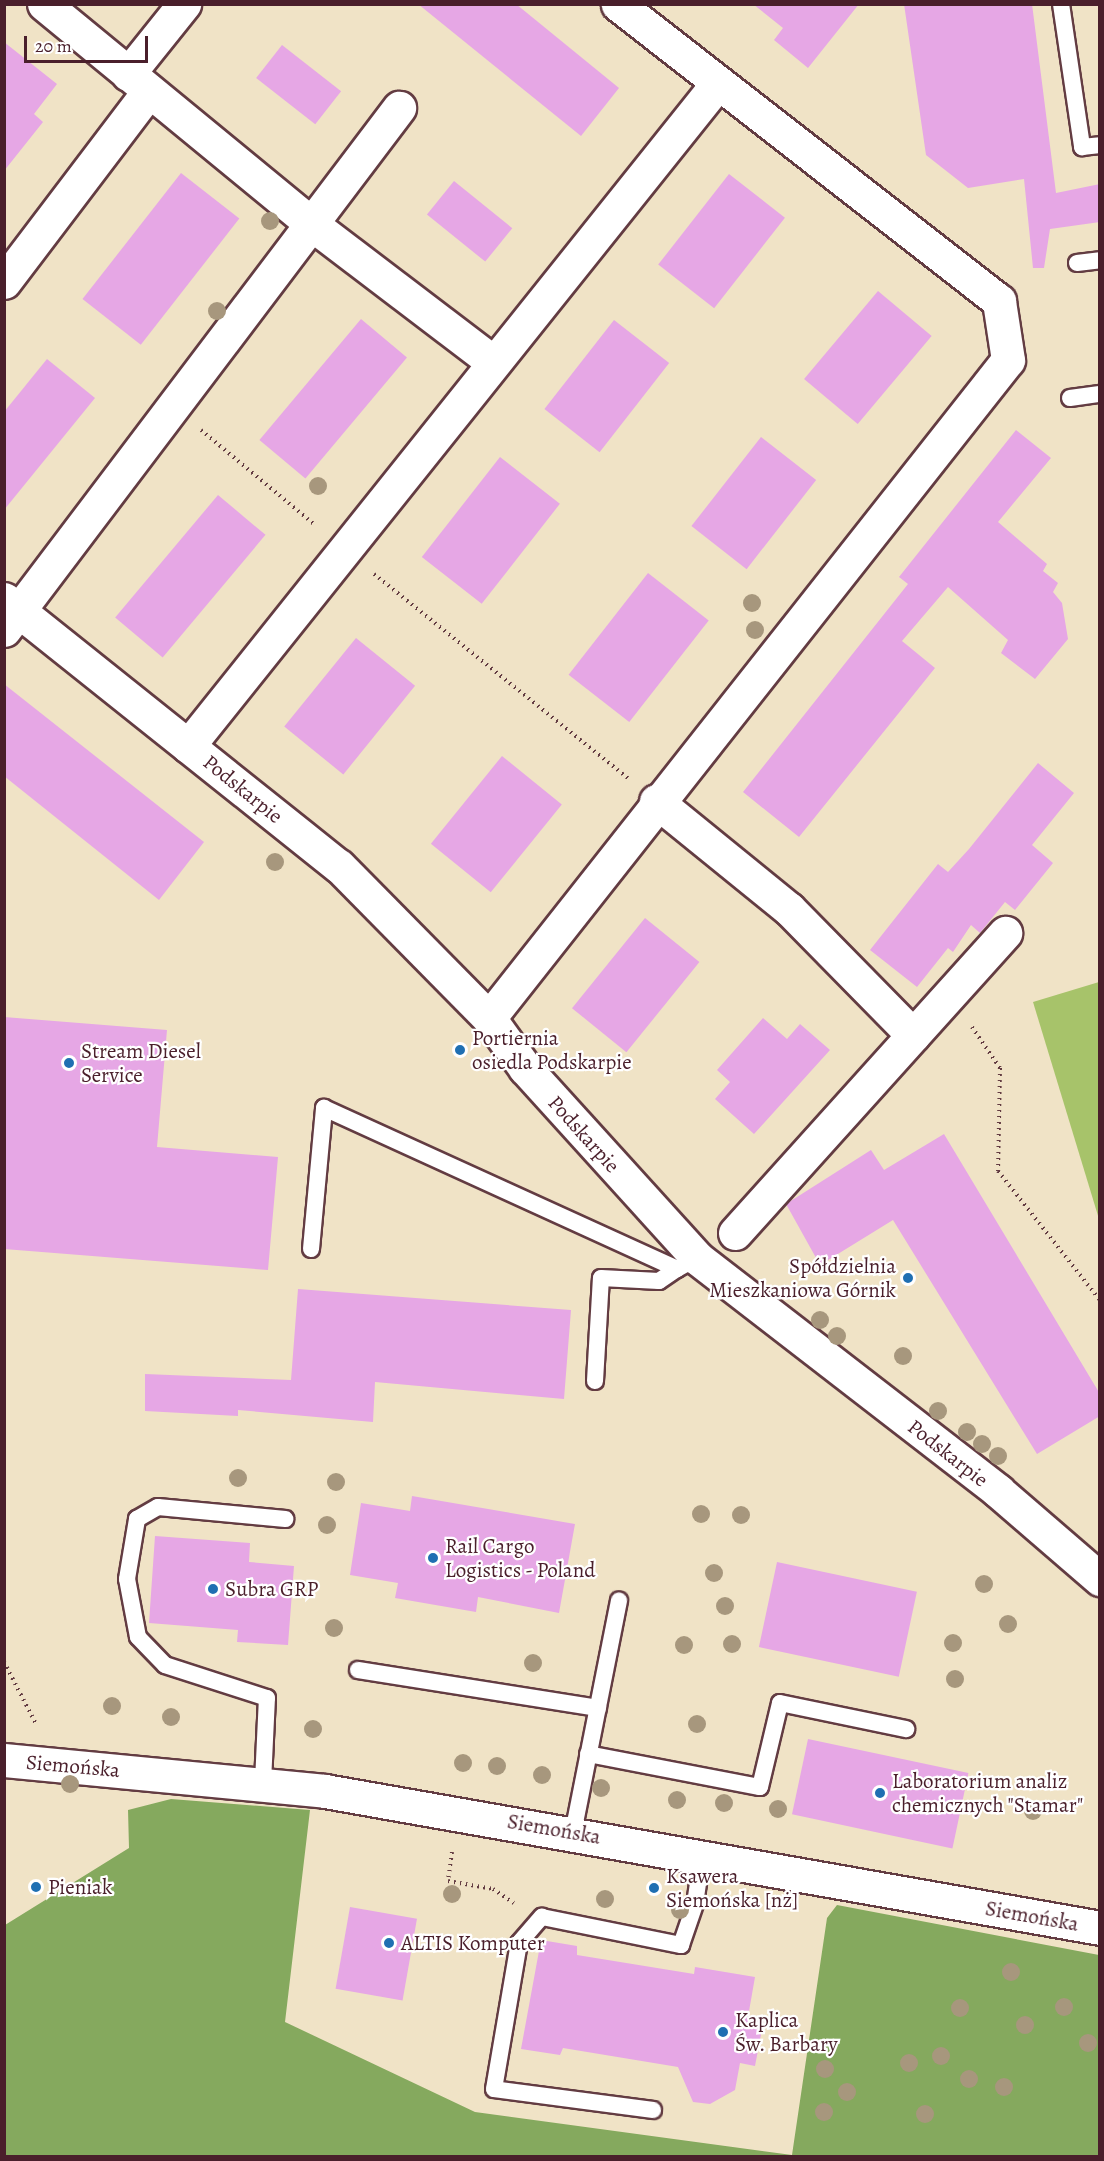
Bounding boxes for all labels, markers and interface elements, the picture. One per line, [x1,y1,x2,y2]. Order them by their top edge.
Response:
scale bar [27,24,152,62]
text: 20 m [35,34,72,58]
street label: Podskarpie [198,749,288,829]
place label: Portiernia osiedla Podskarpie [472,1025,632,1075]
place label: Stream Diesel Service [81,1038,201,1088]
marker: Portiernia osiedla Podskarpie [453,1043,467,1057]
marker: Stream Diesel Service [62,1056,76,1070]
street label: Podskarpie [543,1090,625,1178]
place label: Spółdzielnia Mieszkaniowa Górnik [709,1253,896,1303]
marker: Spółdzielnia Mieszkaniowa Górnik [901,1271,915,1285]
street label: Podskarpie [903,1414,993,1492]
place label: Rail Cargo Logistics - Poland [445,1533,596,1583]
marker: Rail Cargo Logistics - Poland [426,1551,440,1565]
place label: Subra GRP [225,1576,318,1602]
marker: Subra GRP [206,1582,220,1596]
street label: Siemońska [25,1749,121,1783]
place label: Laboratorium analiz chemicznych "Stamar" [892,1768,1084,1818]
marker: Laboratorium analiz chemicznych "Stamar" [873,1786,887,1800]
street label: Siemońska [505,1808,603,1850]
place label: Ksawera Siemońska [nż] [666,1863,799,1913]
place label: Pieniak [48,1874,112,1900]
marker: Pieniak [29,1880,43,1894]
marker: Ksawera Siemońska [nż] [647,1881,661,1895]
street label: Siemońska [983,1895,1081,1937]
place label: ALTIS Komputer [401,1930,545,1956]
marker: ALTIS Komputer [382,1936,396,1950]
place label: Kaplica Św. Barbary [735,2007,838,2057]
marker: Kaplica Św. Barbary [716,2025,730,2039]

